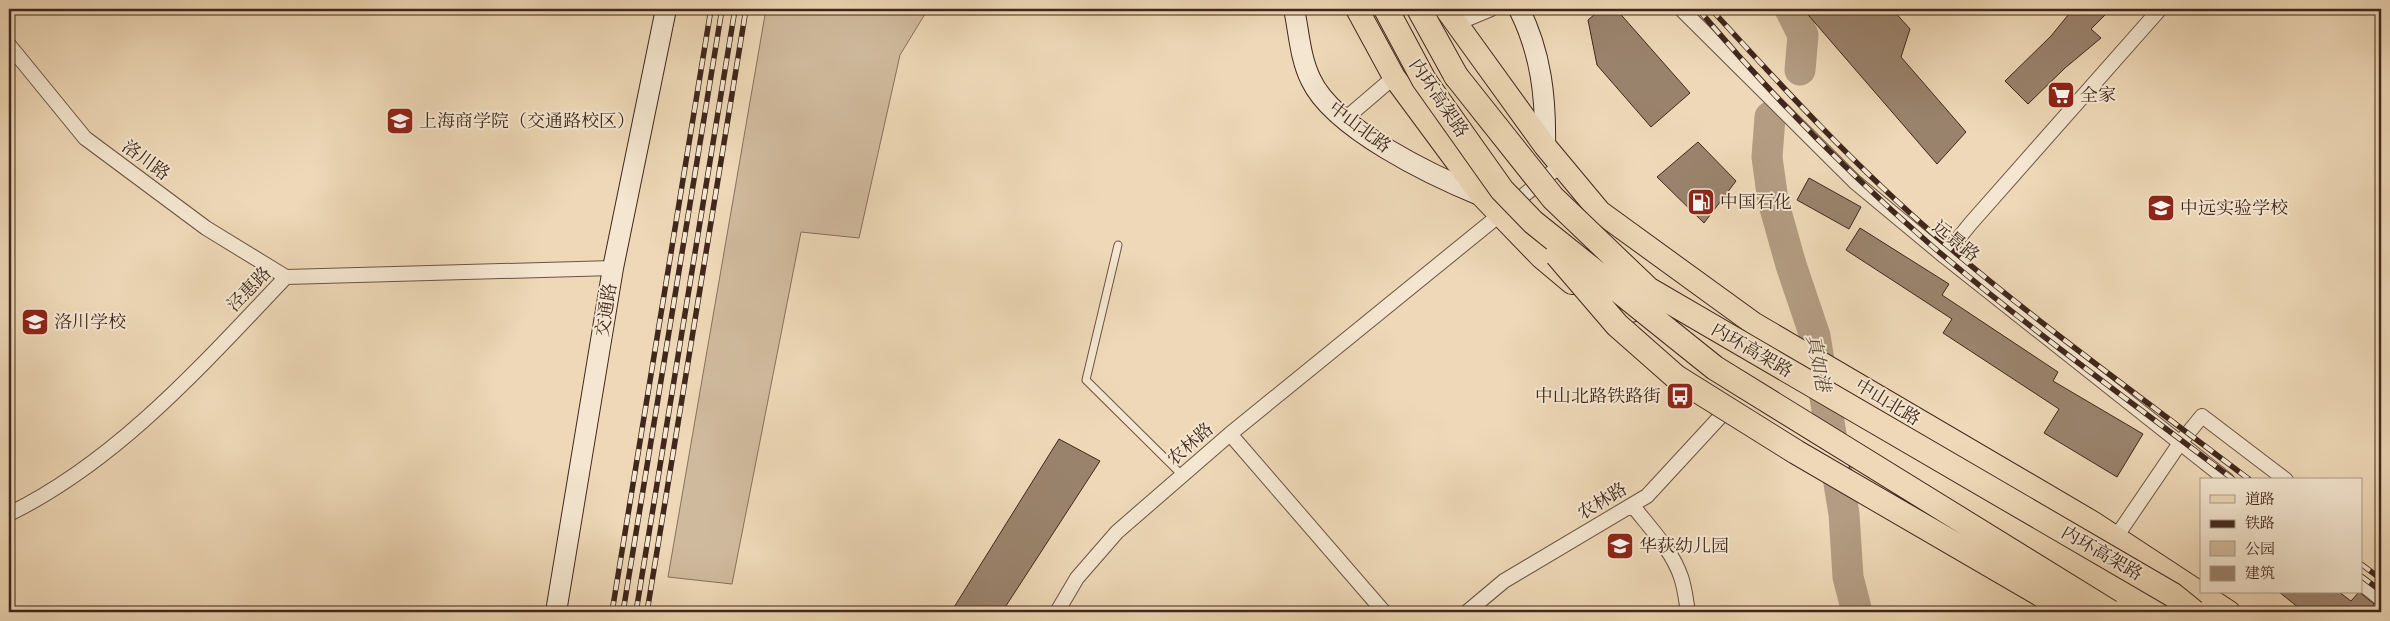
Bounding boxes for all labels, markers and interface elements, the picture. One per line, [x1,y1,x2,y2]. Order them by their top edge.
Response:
street label: 内环高架路 [1405,55,1472,141]
supermarket icon: 全家 [2046,80,2076,110]
place label: 全家 [2080,85,2116,106]
street label: 中山北路 [1325,97,1395,157]
school or university icon: 上海商学院（交通路校区） [385,106,415,136]
place label: 上海商学院（交通路校区） [419,111,635,132]
street label: 洛川路 [118,136,174,185]
fuel station icon: 中国石化 [1686,187,1716,217]
place label: 中国石化 [1720,192,1792,213]
school or university icon: 中远实验学校 [2146,193,2176,223]
place label: 中远实验学校 [2180,198,2288,219]
street label: 远景路 [1928,216,1983,267]
street label: 泾惠路 [223,263,276,316]
street label: 交通路 [592,282,621,338]
school or university icon: 洛川学校 [20,307,50,337]
place label: 洛川学校 [54,312,126,333]
street label: 内环高架路 [1708,319,1796,382]
water label: 真如港 [1802,333,1835,396]
street label: 中山北路 [1851,375,1924,430]
bus stop icon: 中山北路铁路街 [1665,381,1695,411]
place label: 中山北路铁路街 [1535,386,1661,407]
street label: 农林路 [1163,419,1218,470]
legend [2200,478,2362,594]
street label: 农林路 [1574,479,1631,524]
text: 道路 [2245,490,2275,508]
text: 铁路 [2245,514,2275,532]
street label: 内环高架路 [2058,522,2146,585]
school or university icon: 华荻幼儿园 [1605,531,1635,561]
place label: 华荻幼儿园 [1639,536,1729,557]
text: 公园 [2245,540,2275,558]
text: 建筑 [2245,564,2275,582]

